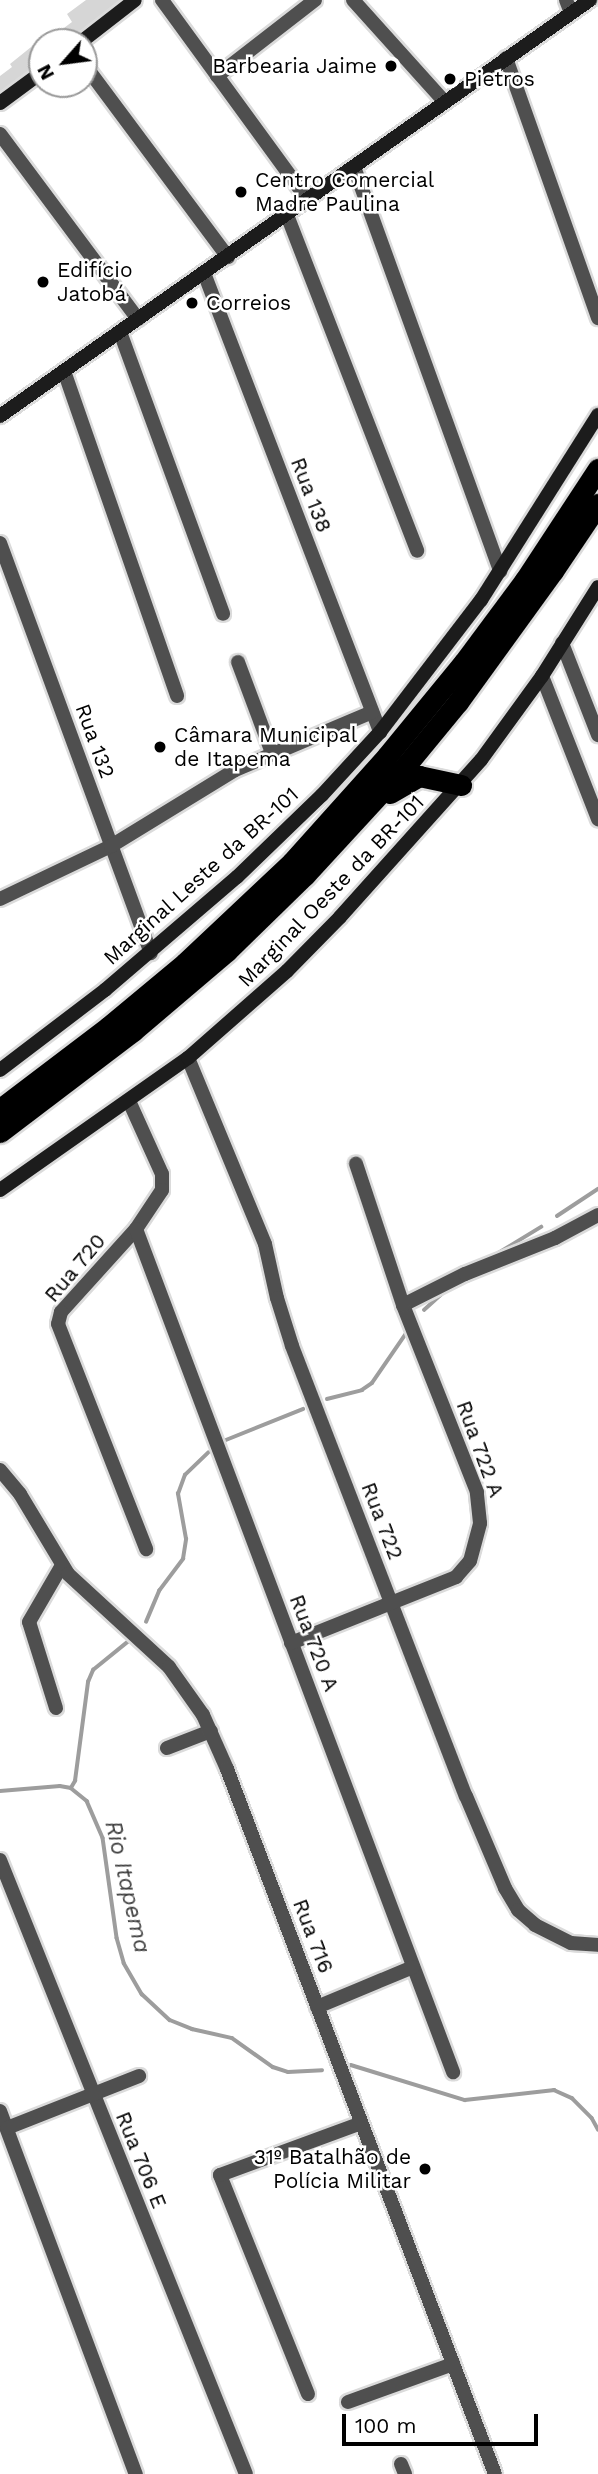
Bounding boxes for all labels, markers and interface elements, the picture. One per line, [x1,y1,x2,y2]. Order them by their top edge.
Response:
north arrow [28,28,98,98]
place label: Barbearia Jaime [211,53,377,79]
marker: Barbearia Jaime [383,58,399,74]
text: N [32,61,59,84]
place label: Pietros [464,66,535,92]
marker: Pietros [442,71,458,87]
place label: Centro Comercial Madre Paulina [255,167,434,217]
marker: Centro Comercial Madre Paulina [233,184,249,200]
place label: Edifício Jatobá [57,257,133,307]
marker: Edifício Jatobá [35,274,51,290]
place label: Correios [206,290,291,316]
marker: Correios [184,295,200,311]
street label: Rua 138 [285,454,337,536]
street label: Rua 132 [70,700,120,782]
place label: Câmara Municipal de Itapema [174,722,358,772]
marker: Câmara Municipal de Itapema [152,739,168,755]
street label: Marginal Leste da BR-101 [98,781,304,971]
street label: Marginal Oeste da BR-101 [232,789,430,993]
street label: Rua 720 [39,1228,111,1308]
street label: Rua 722 A [451,1396,509,1502]
street label: Rua 722 [356,1478,408,1564]
street label: Rua 720 A [284,1590,344,1696]
water label: Rio Itapema [98,1818,156,1956]
street label: Rua 716 [287,1895,339,1977]
street label: Rua 706 E [110,2107,172,2213]
place label: 31º Batalhão de Polícia Militar [254,2144,411,2194]
marker: 31º Batalhão de Polícia Militar [417,2161,433,2177]
scale bar [346,2400,542,2444]
text: 100 m [355,2413,417,2438]

